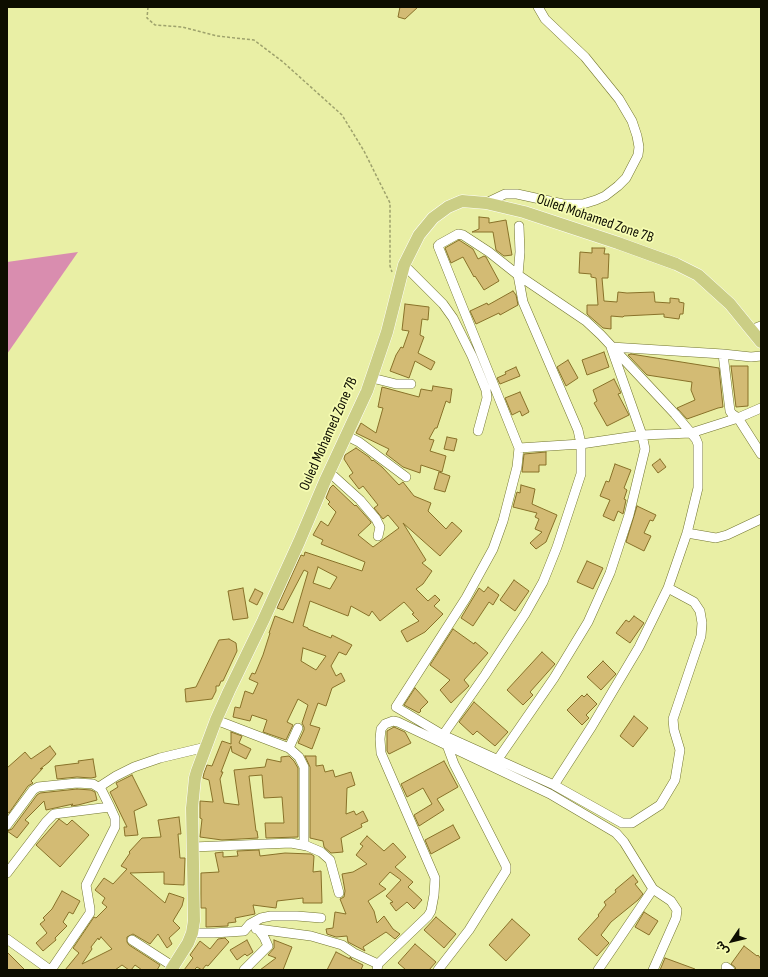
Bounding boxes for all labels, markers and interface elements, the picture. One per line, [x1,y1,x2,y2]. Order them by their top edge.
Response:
street label: Ouled Mohamed Zone 7B [534,191,656,247]
street label: Ouled Mohamed Zone 7B [296,374,362,494]
north arrow [712,921,752,961]
text: ش [712,938,731,958]

